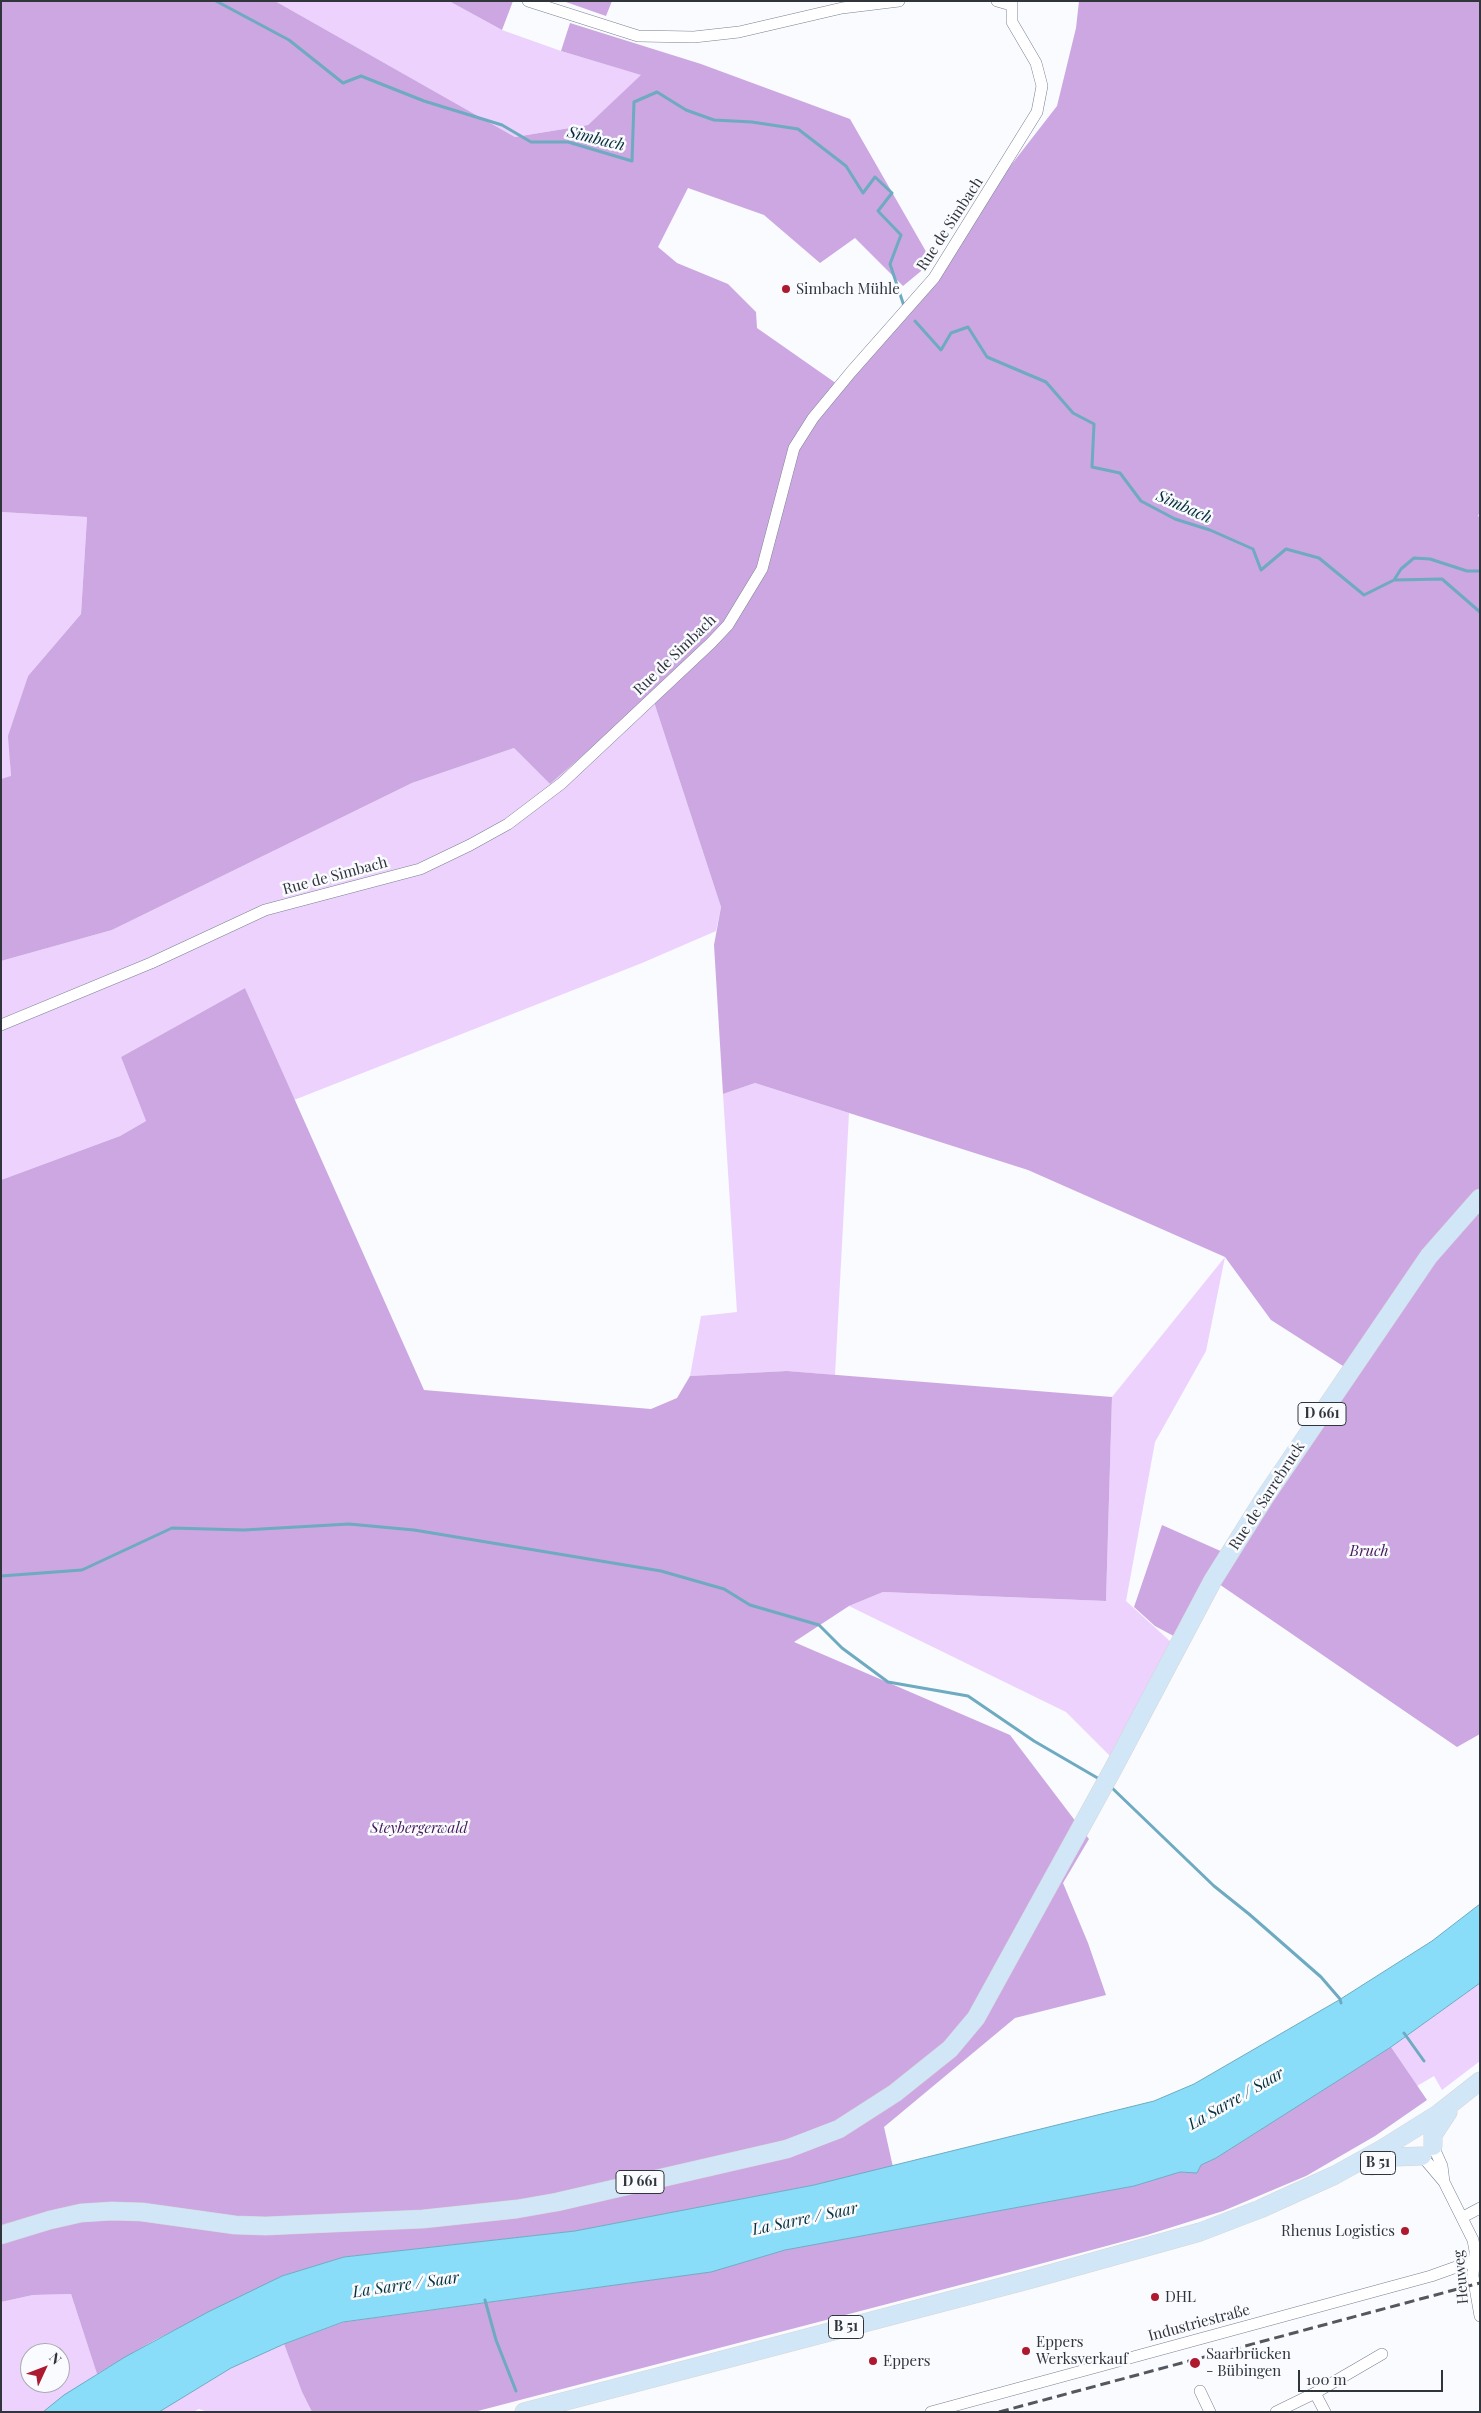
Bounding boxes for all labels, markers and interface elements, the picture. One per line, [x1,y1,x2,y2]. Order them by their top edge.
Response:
water label: Simbach [565,123,627,155]
street label: Rue de Simbach [913,174,987,274]
place label: Simbach Mühle [796,280,900,298]
marker: Simbach Mühle [780,283,792,295]
water label: Simbach [1153,486,1215,528]
street label: Rue de Simbach [630,611,720,699]
street label: Rue de Simbach [281,853,389,899]
road number: D 661 [1298,1402,1346,1426]
street label: Rue de Sarrebruck [1225,1439,1309,1553]
park label: Bruch [1350,1542,1388,1560]
park label: Steybergerwald [370,1819,468,1837]
water label: La Sarre / Saar [1185,2064,1287,2134]
road number: B 51 [1360,2152,1396,2174]
road number: D 661 [616,2170,664,2194]
water label: La Sarre / Saar [751,2198,859,2240]
place label: Rhenus Logistics [1281,2222,1395,2240]
marker: Rhenus Logistics [1399,2225,1411,2237]
street label: Heuweg [1450,2249,1472,2305]
water label: La Sarre / Saar [352,2268,460,2302]
place label: DHL [1165,2288,1196,2306]
marker: DHL [1149,2291,1161,2303]
street label: Industriestraße [1146,2301,1252,2345]
road number: B 51 [828,2316,864,2338]
place label: Eppers Werksverkauf [1036,2333,1128,2368]
north arrow [20,2343,70,2393]
marker: Eppers Werksverkauf [1020,2345,1032,2357]
place label: Saarbrücken - Bübingen [1206,2345,1291,2380]
text: N [45,2348,66,2368]
place label: Eppers [883,2352,931,2370]
marker: Eppers [867,2355,879,2367]
marker: Saarbrücken - Bübingen [1188,2356,1202,2370]
scale bar [1301,2360,1446,2392]
text: 100 m [1306,2369,1347,2389]

